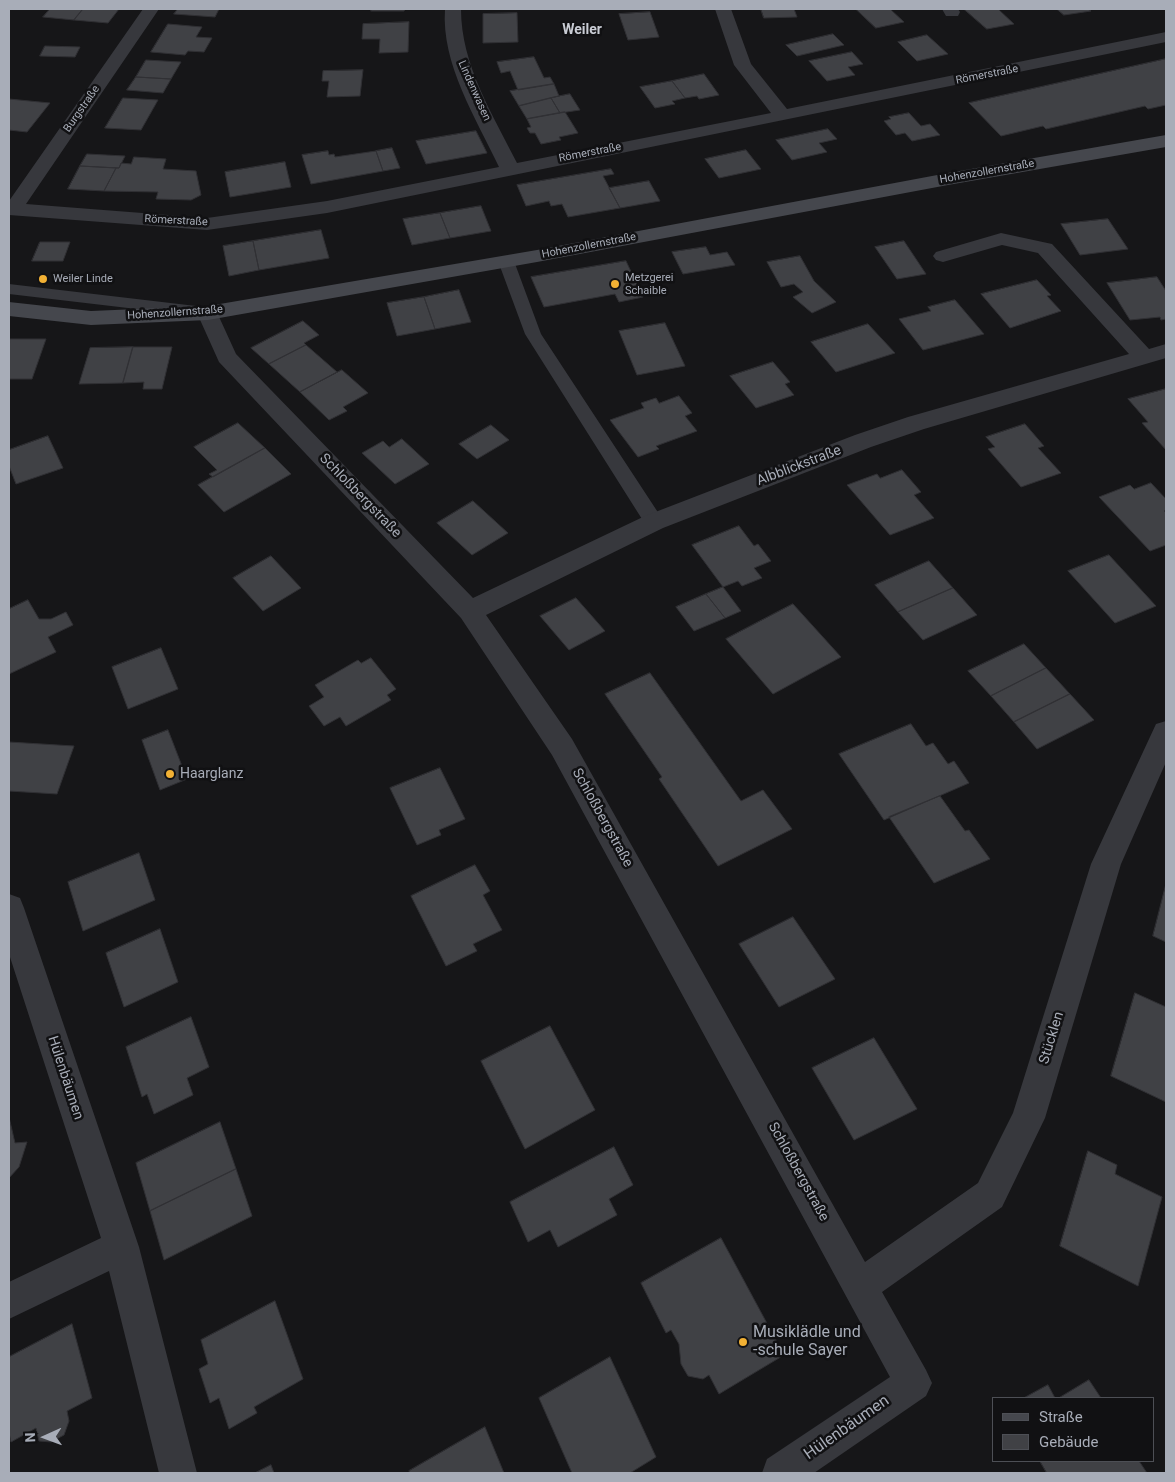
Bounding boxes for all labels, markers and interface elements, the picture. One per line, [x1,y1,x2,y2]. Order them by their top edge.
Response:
district label: Weiler [562,22,602,38]
street label: Lindenwasen [455,59,493,123]
street label: Römerstraße [955,62,1019,88]
street label: Burgstraße [61,83,103,135]
street label: Römerstraße [558,140,622,166]
street label: Hohenzollernstraße [939,157,1035,187]
street label: Römerstraße [144,213,208,229]
street label: Hohenzollernstraße [541,230,637,262]
place label: Metzgerei Schaible [625,271,674,297]
place label: Weiler Linde [53,272,113,286]
marker: Weiler Linde [37,273,49,285]
marker: Metzgerei Schaible [609,278,621,290]
street label: Hohenzollernstraße [127,303,223,323]
street label: Albblickstraße [754,442,844,490]
street label: Schloßbergstraße [316,450,404,542]
place label: Haarglanz [180,766,243,782]
street label: Schloßbergstraße [568,766,636,870]
marker: Haarglanz [164,768,176,780]
street label: Stücklen [1036,1010,1068,1066]
street label: Hülenbäumen [44,1034,86,1122]
street label: Schloßbergstraße [764,1120,832,1224]
place label: Musiklädle und -schule Sayer [753,1323,861,1361]
marker: Musiklädle und -schule Sayer [737,1336,749,1348]
street label: Hülenbäumen [801,1392,893,1464]
legend [992,1397,1155,1462]
text: Straße [1039,1408,1083,1426]
north arrow [20,1412,70,1462]
text: N [22,1432,38,1443]
text: Gebäude [1039,1433,1098,1451]

